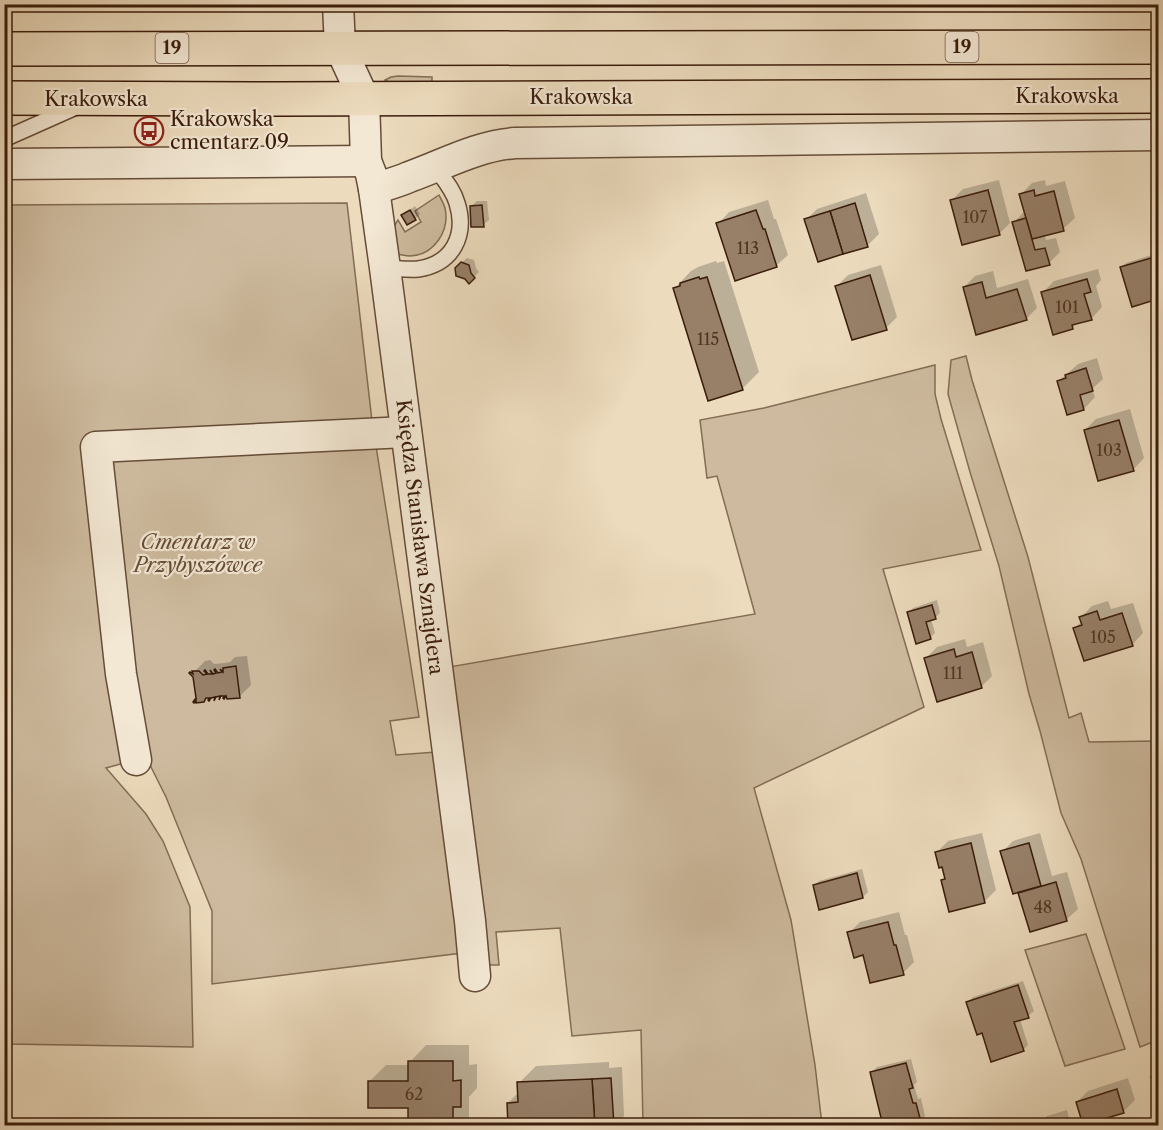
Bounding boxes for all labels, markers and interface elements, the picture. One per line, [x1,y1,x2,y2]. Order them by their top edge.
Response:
road number: 19 [946,32,978,62]
road number: 19 [156,33,188,63]
street label: Krakowska [1015,84,1119,108]
street label: Krakowska [529,85,633,109]
street label: Krakowska [44,87,148,111]
place label: Krakowska cmentarz 09 [170,107,289,154]
bus stop icon: Krakowska cmentarz 09 [133,115,165,147]
house number: 107 [963,207,987,227]
house number: 113 [737,238,759,258]
house number: 101 [1055,297,1079,317]
house number: 115 [697,329,719,349]
street label: Księdza Stanisława Sznajdera [391,398,449,677]
house number: 103 [1096,440,1122,460]
park label: Cmentarz w Przybyszówce [132,530,264,577]
house number: 105 [1090,627,1116,647]
house number: 111 [943,663,963,683]
house number: 48 [1034,897,1052,917]
house number: 62 [405,1084,423,1104]

